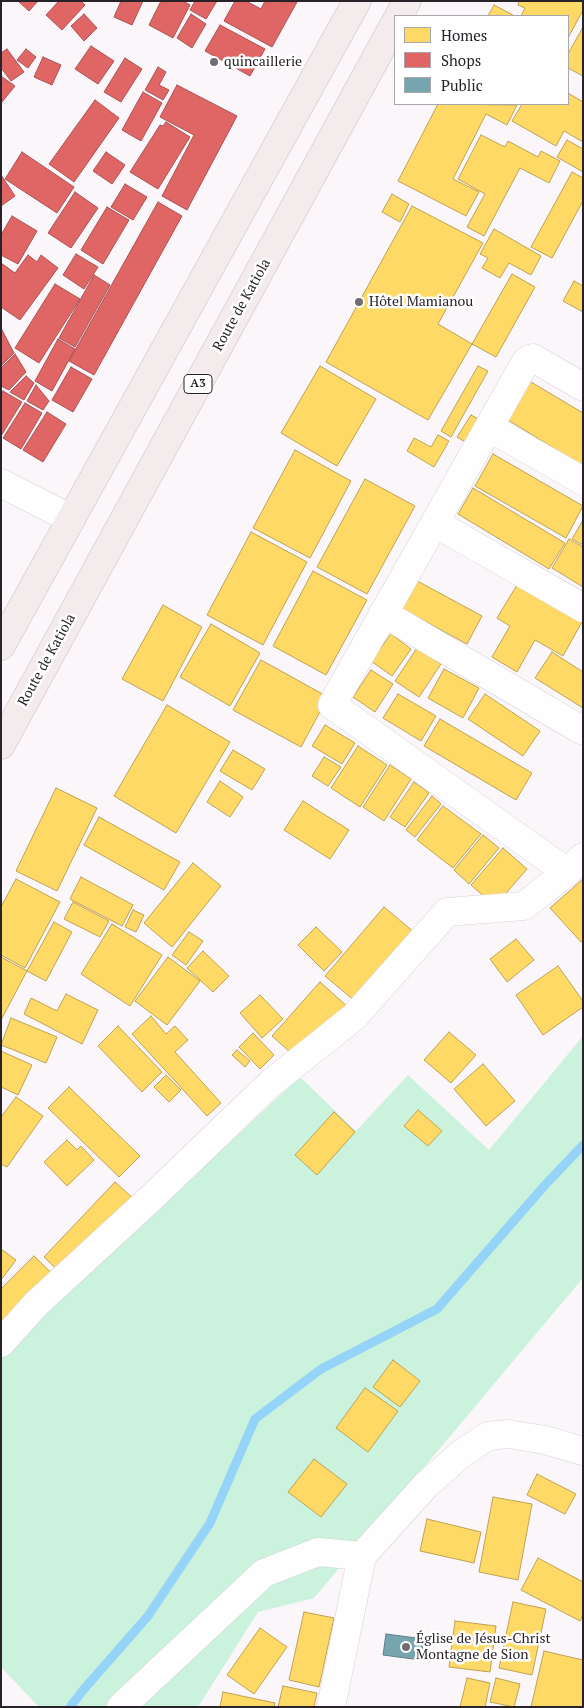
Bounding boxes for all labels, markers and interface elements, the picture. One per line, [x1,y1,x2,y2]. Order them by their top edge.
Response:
legend [394,15,569,105]
text: Homes [441,25,487,45]
text: Shops [441,50,481,70]
place label: quincaillerie [224,54,302,70]
marker: quincaillerie [208,56,220,68]
text: Public [441,75,483,95]
street label: Route de Katiola [210,256,274,354]
place label: Hôtel Mamianou [369,294,473,310]
marker: Hôtel Mamianou [353,296,365,308]
road number: A3 [184,374,212,394]
street label: Route de Katiola [15,611,79,709]
place label: Église de Jésus-Christ Montagne de Sion [416,1631,551,1664]
marker: Église de Jésus-Christ Montagne de Sion [400,1641,412,1653]

